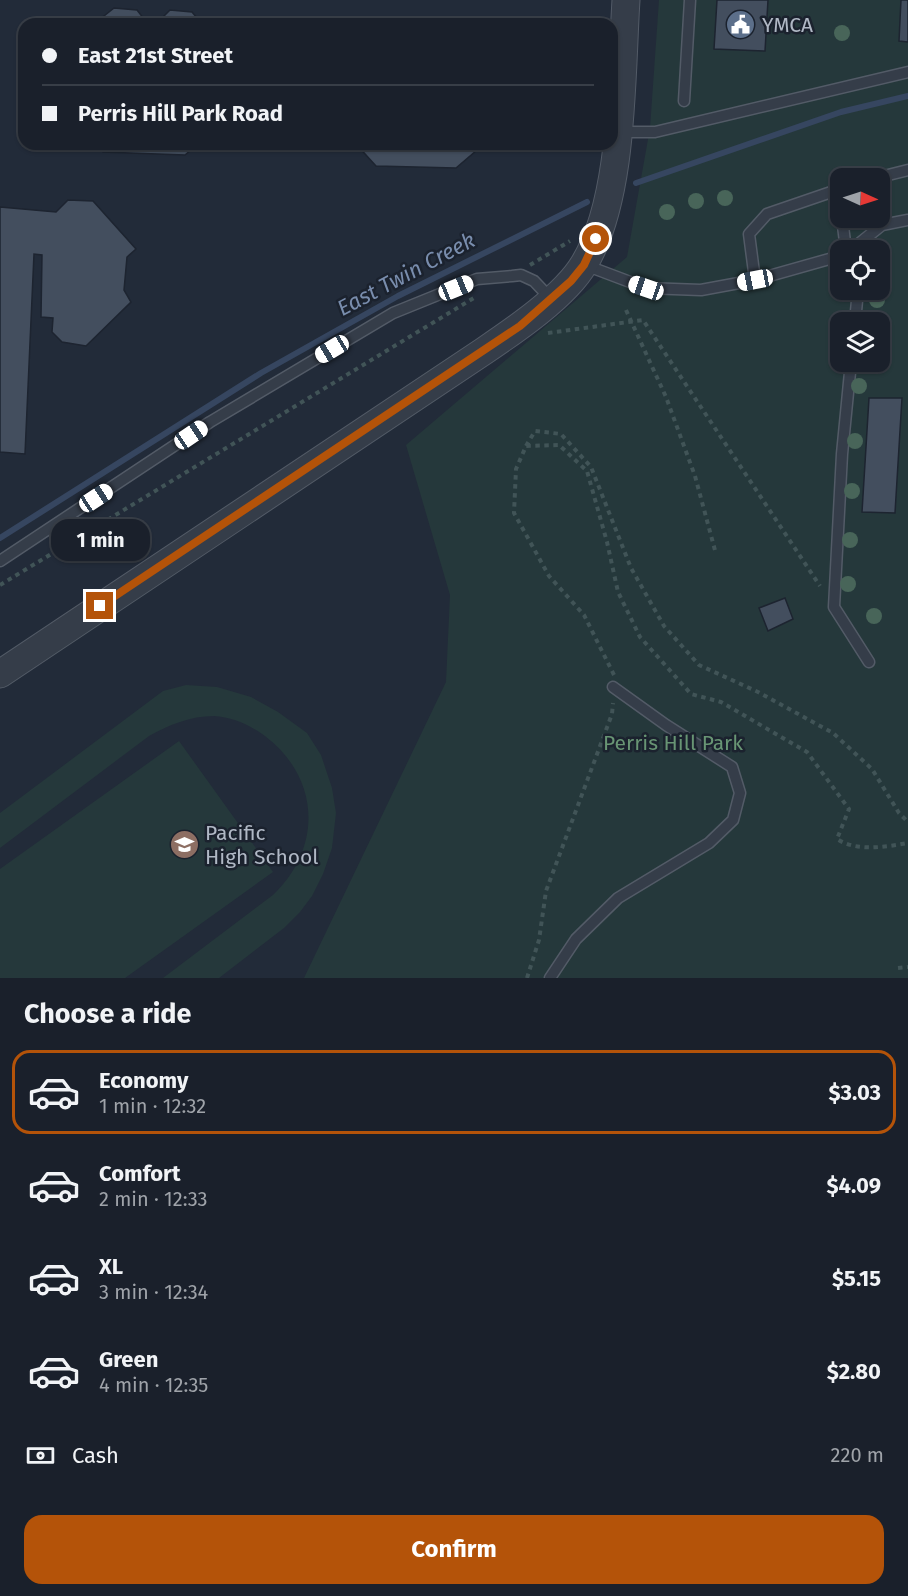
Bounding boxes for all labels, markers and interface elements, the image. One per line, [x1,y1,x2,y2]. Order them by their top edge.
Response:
public building icon: YMCA [725,9,757,41]
place label: YMCA [762,12,813,38]
text: East 21st Street [78,42,233,69]
text: Perris Hill Park Road [78,100,283,127]
north arrow [830,168,890,228]
map controls [830,168,890,372]
route start [582,225,609,252]
water label: East Twin Creek [332,226,480,322]
button: locate [830,240,890,300]
car [736,268,774,292]
car [436,273,476,303]
car [626,274,666,302]
button: layers [830,312,890,372]
car [312,332,352,366]
car [171,417,211,453]
car [76,481,116,515]
callout: 1 min [51,519,150,561]
text: 1 min [76,528,125,552]
route end [86,592,113,619]
park label: Perris Hill Park [603,730,743,756]
place label: Pacific High School [205,820,318,870]
school or university icon: Pacific High School [168,829,200,861]
text: Choose a ride [24,998,191,1030]
icon: car [27,1065,81,1119]
text: Economy [99,1067,188,1094]
text: $3.03 [828,1079,881,1106]
text: 1 min · 12:32 [99,1094,206,1118]
icon: car [27,1158,81,1212]
text: Comfort [99,1160,180,1187]
text: $4.09 [827,1172,881,1199]
text: 2 min · 12:33 [99,1187,208,1211]
icon: car [27,1251,81,1305]
text: XL [99,1253,123,1280]
text: $5.15 [832,1265,881,1292]
text: 3 min · 12:34 [99,1280,208,1304]
icon: car [27,1344,81,1398]
text: Green [99,1346,158,1373]
text: $2.80 [827,1358,881,1385]
text: 4 min · 12:35 [99,1373,208,1397]
icon: cash [24,1439,57,1472]
text: Cash [72,1442,119,1469]
text: 220 m [831,1443,884,1467]
button: Confirm [24,1515,884,1584]

